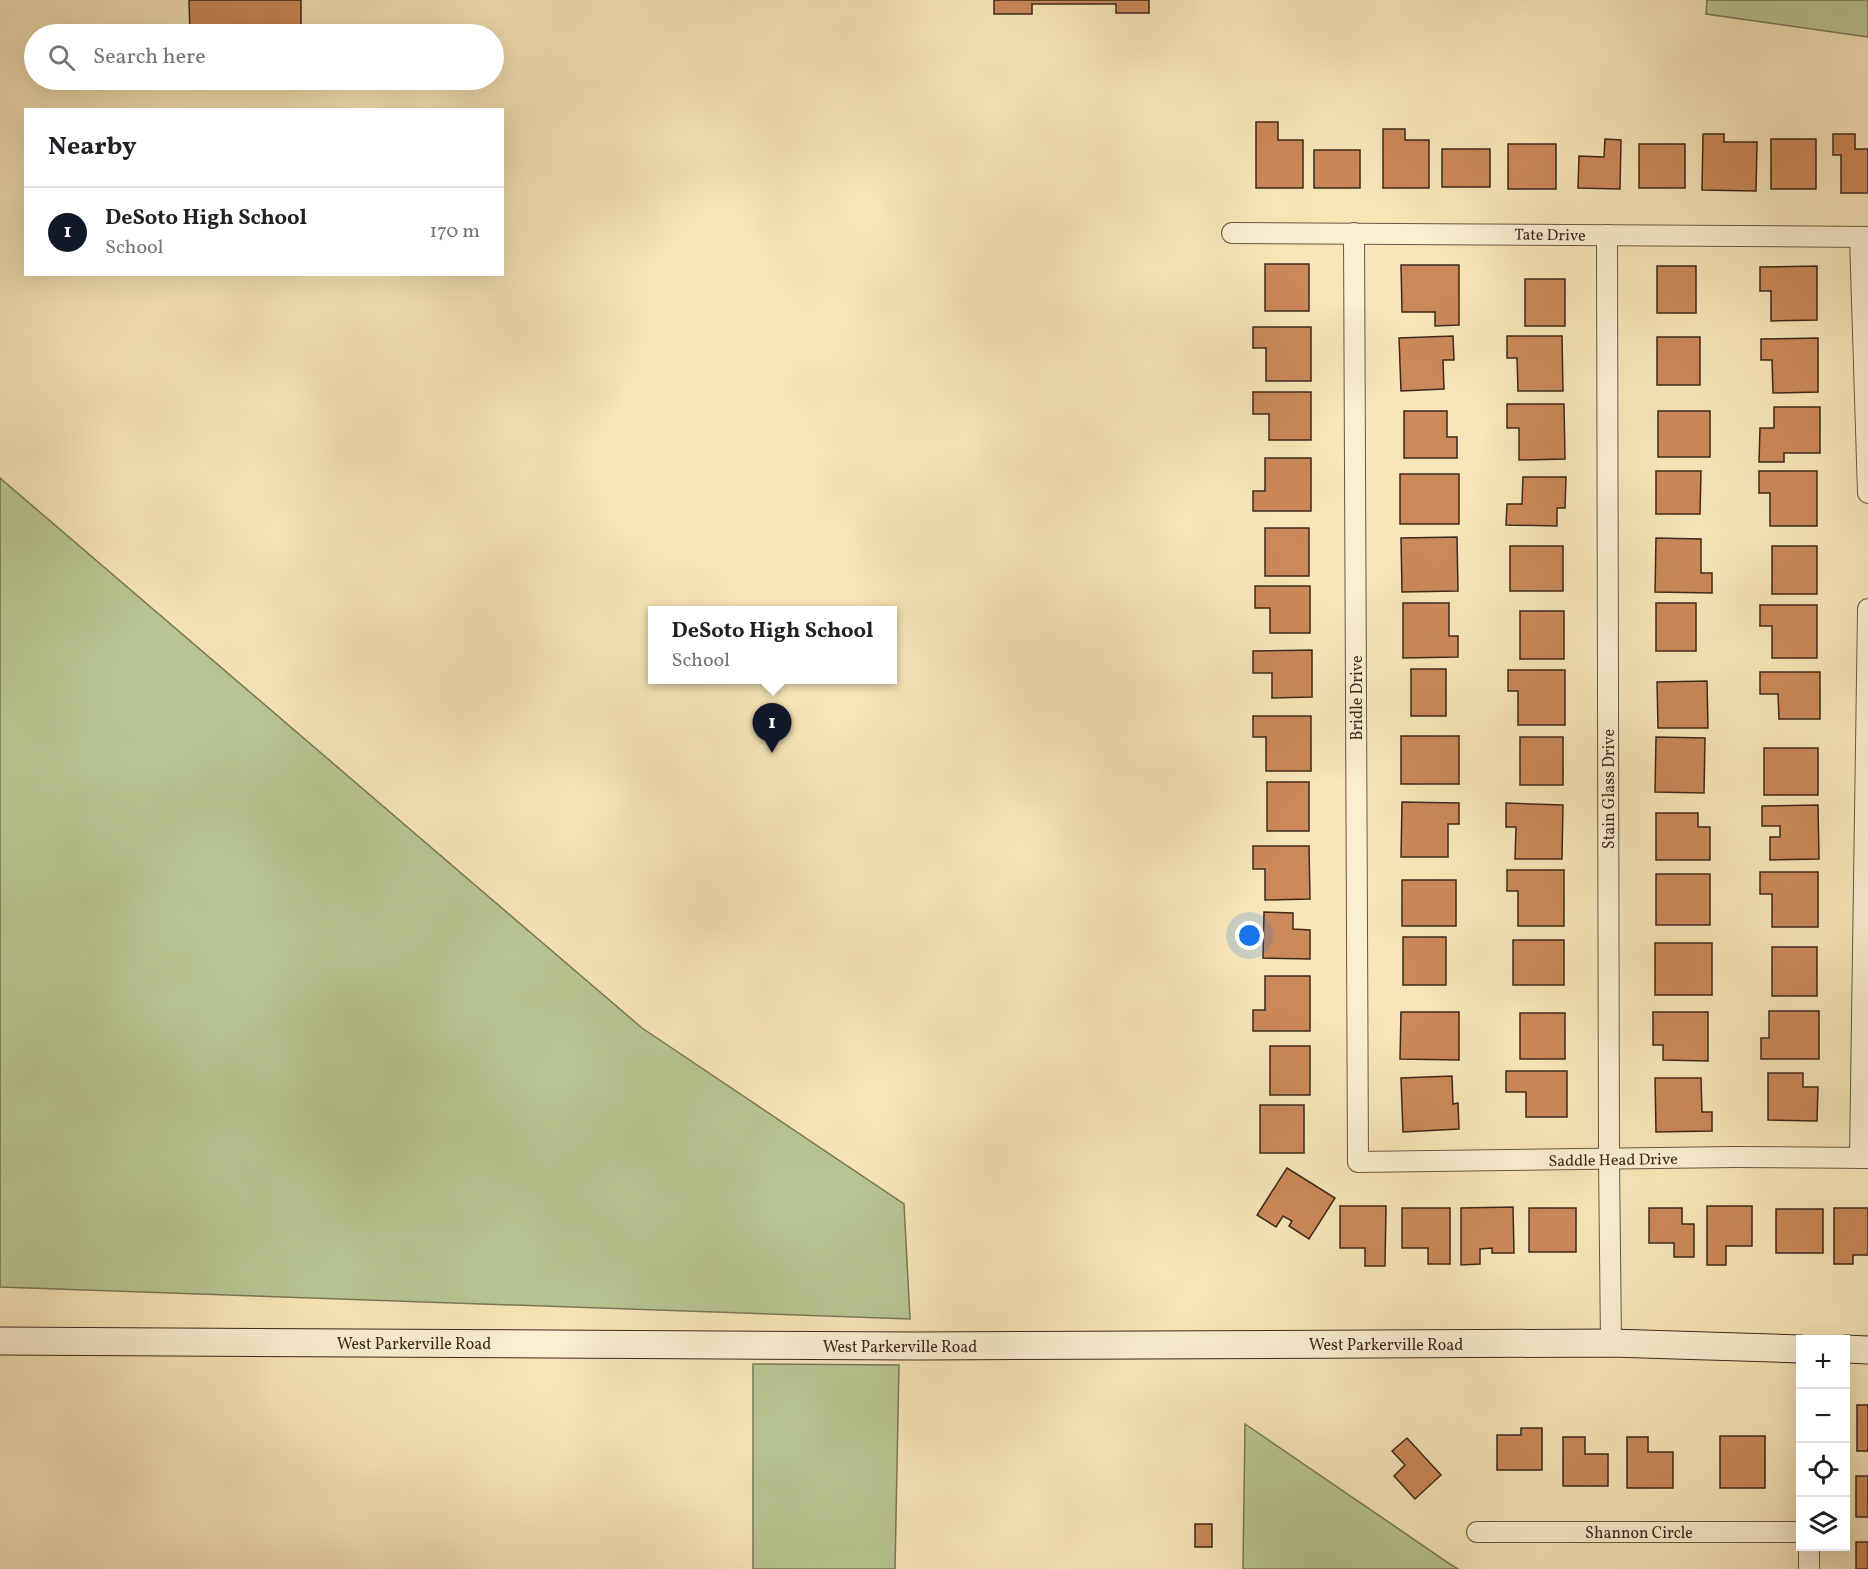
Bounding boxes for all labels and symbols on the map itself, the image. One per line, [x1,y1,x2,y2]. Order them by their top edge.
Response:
street label: Tate Drive [1514,224,1586,248]
street label: Bridle Drive [1347,655,1369,741]
pin: 1 [752,704,792,753]
street label: Stain Glass Drive [1599,729,1621,849]
your location [1235,921,1264,950]
street label: Saddle Head Drive [1548,1149,1678,1173]
street label: West Parkerville Road [337,1334,491,1356]
street label: West Parkerville Road [1309,1335,1463,1357]
street label: West Parkerville Road [823,1337,977,1359]
street label: Shannon Circle [1585,1523,1693,1545]

